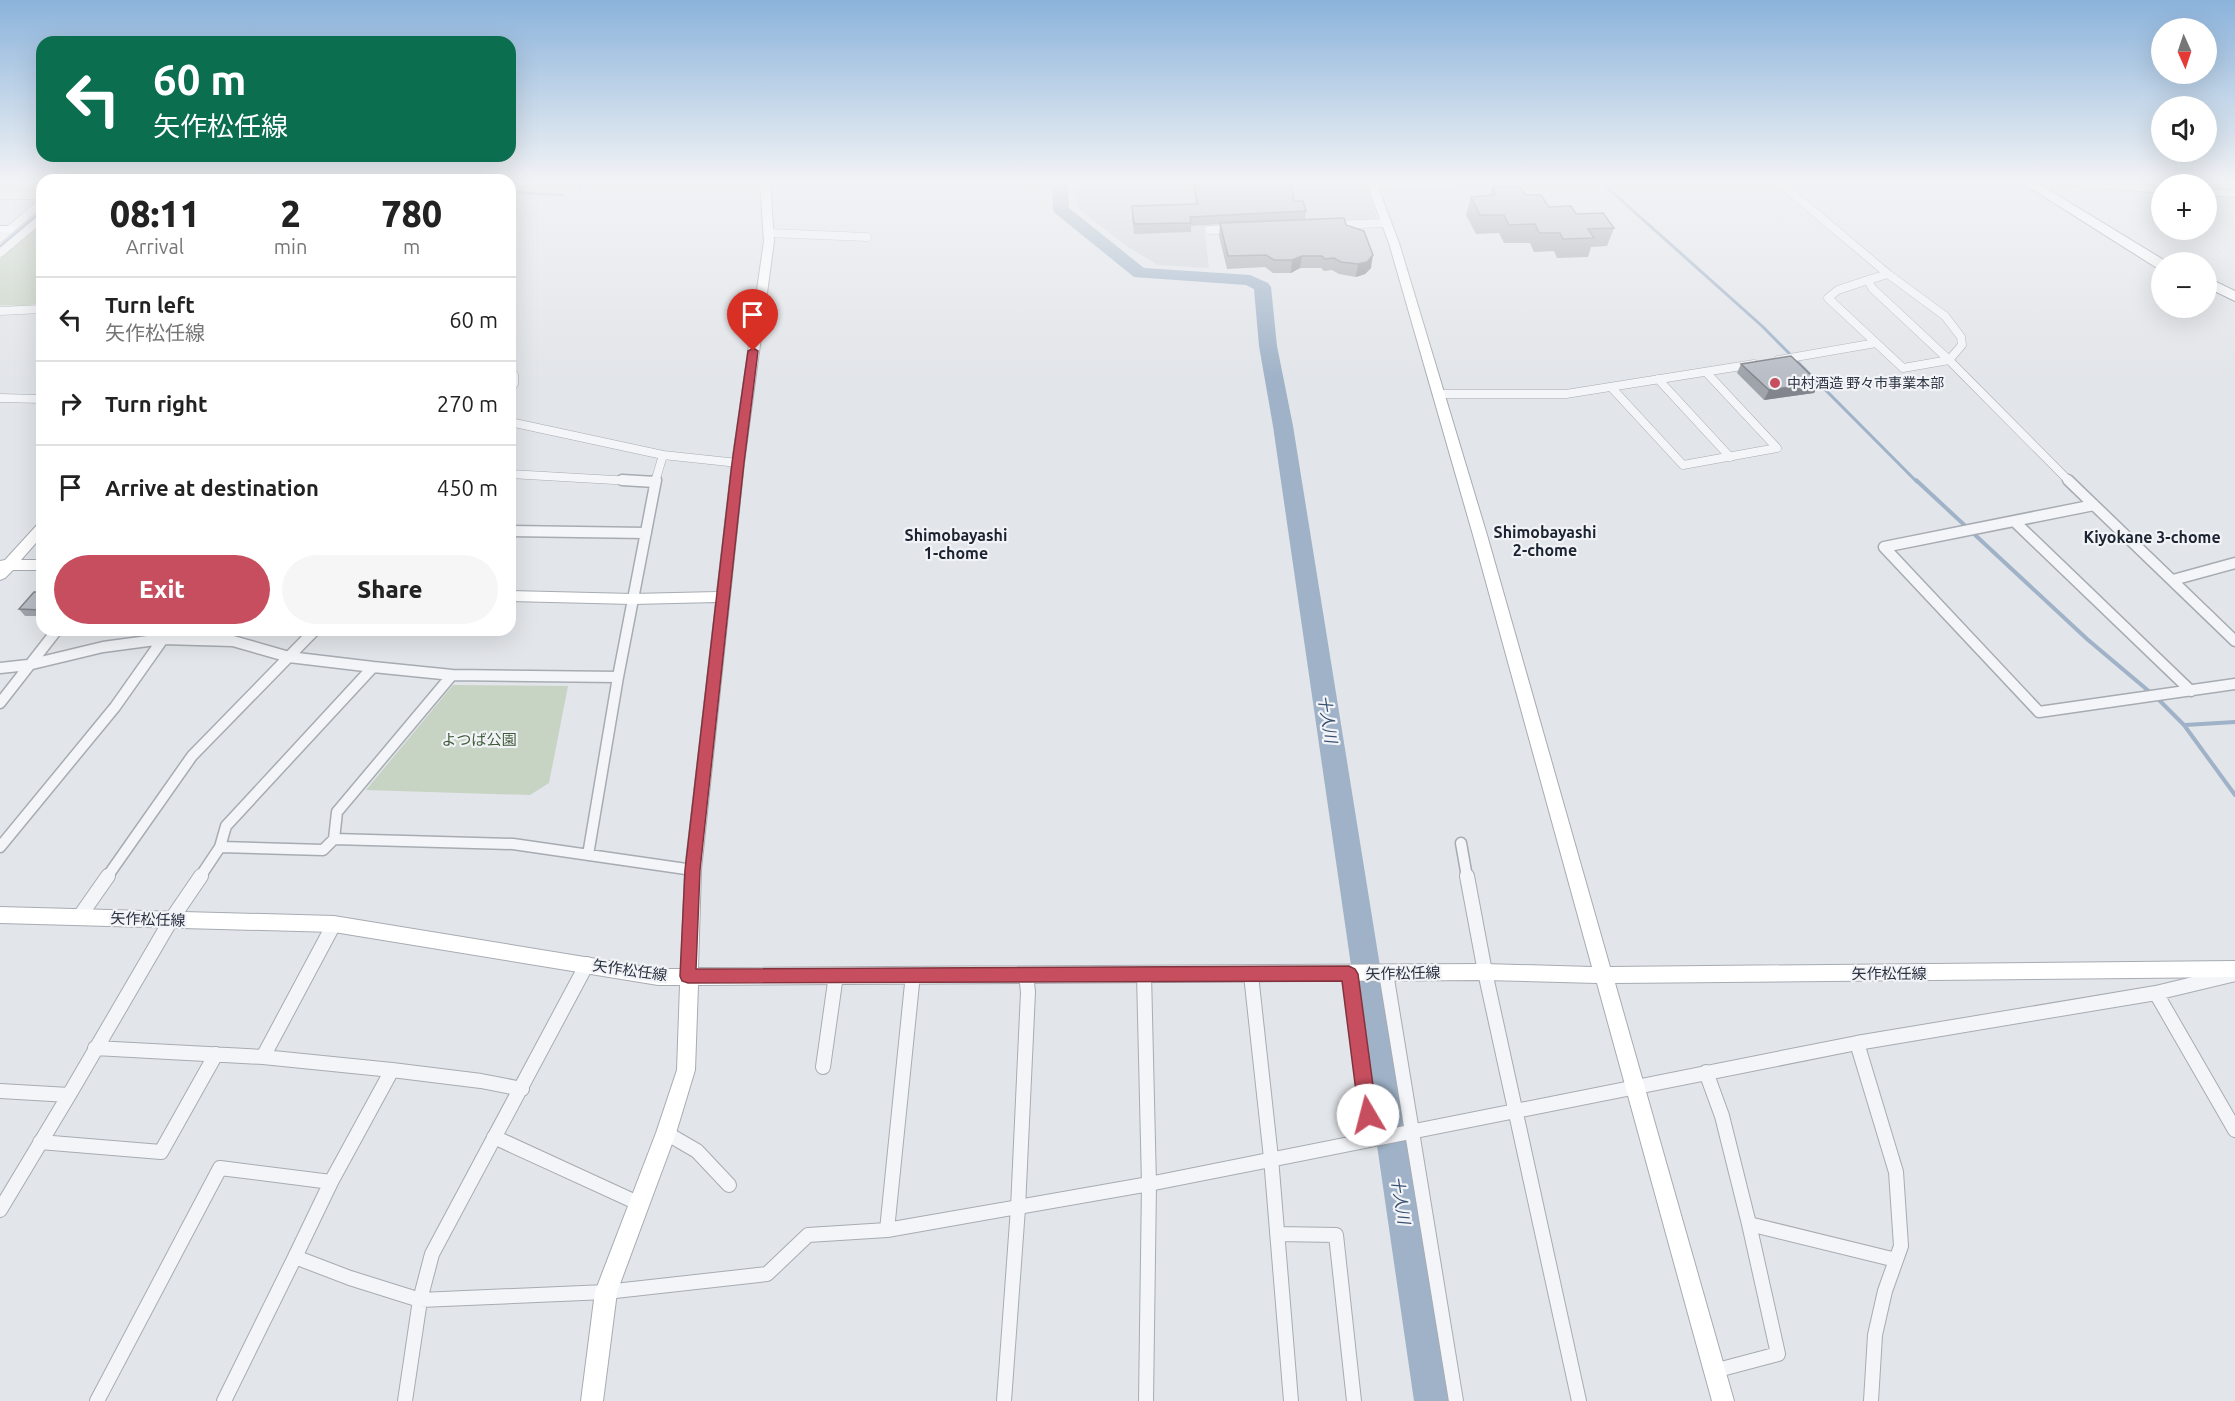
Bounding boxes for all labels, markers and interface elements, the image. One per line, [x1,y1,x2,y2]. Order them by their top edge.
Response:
north arrow [2151,18,2217,84]
map controls [2151,18,2217,318]
text: 60 m [153,56,247,103]
icon: left [54,60,132,138]
button: sound [2151,96,2217,162]
text: 矢作松任線 [153,111,288,141]
button: + [2151,174,2217,240]
text: 08:11 [110,193,200,234]
text: 2 [280,193,301,234]
text: 780 [381,193,442,234]
text: Arrival [126,235,184,258]
text: min [274,235,307,258]
text: m [403,235,420,258]
button: − [2151,252,2217,318]
pin [727,289,778,351]
text: Turn left [105,292,195,317]
icon: arrive [736,298,769,331]
icon: left [54,303,87,336]
text: 60 m [449,307,498,332]
text: 矢作松任線 [105,321,205,344]
place label: 中村酒造 野々市事業本部 [1787,375,1944,391]
marker: 中村酒造 野々市事業本部 [1768,376,1782,390]
icon: right [54,387,87,420]
text: Turn right [105,391,207,416]
text: 270 m [437,391,498,416]
icon: arrive [54,471,87,504]
text: Arrive at destination [105,475,319,500]
text: 450 m [437,475,498,500]
district label: Shimobayashi 2-chome [1494,523,1596,559]
district label: Shimobayashi 1-chome [905,526,1007,562]
district label: Kiyokane 3-chome [2083,528,2221,546]
button: Exit [54,555,270,624]
button: Share [282,555,498,624]
water label: 十人川 [1315,694,1341,746]
park label: よつば公園 [441,731,517,748]
street label: 矢作松任線 [110,909,186,929]
street label: 矢作松任線 [592,956,668,984]
street label: 矢作松任線 [1365,964,1441,982]
street label: 矢作松任線 [1851,965,1927,982]
position arrow [1336,1083,1400,1147]
water label: 十人川 [1388,1175,1414,1227]

